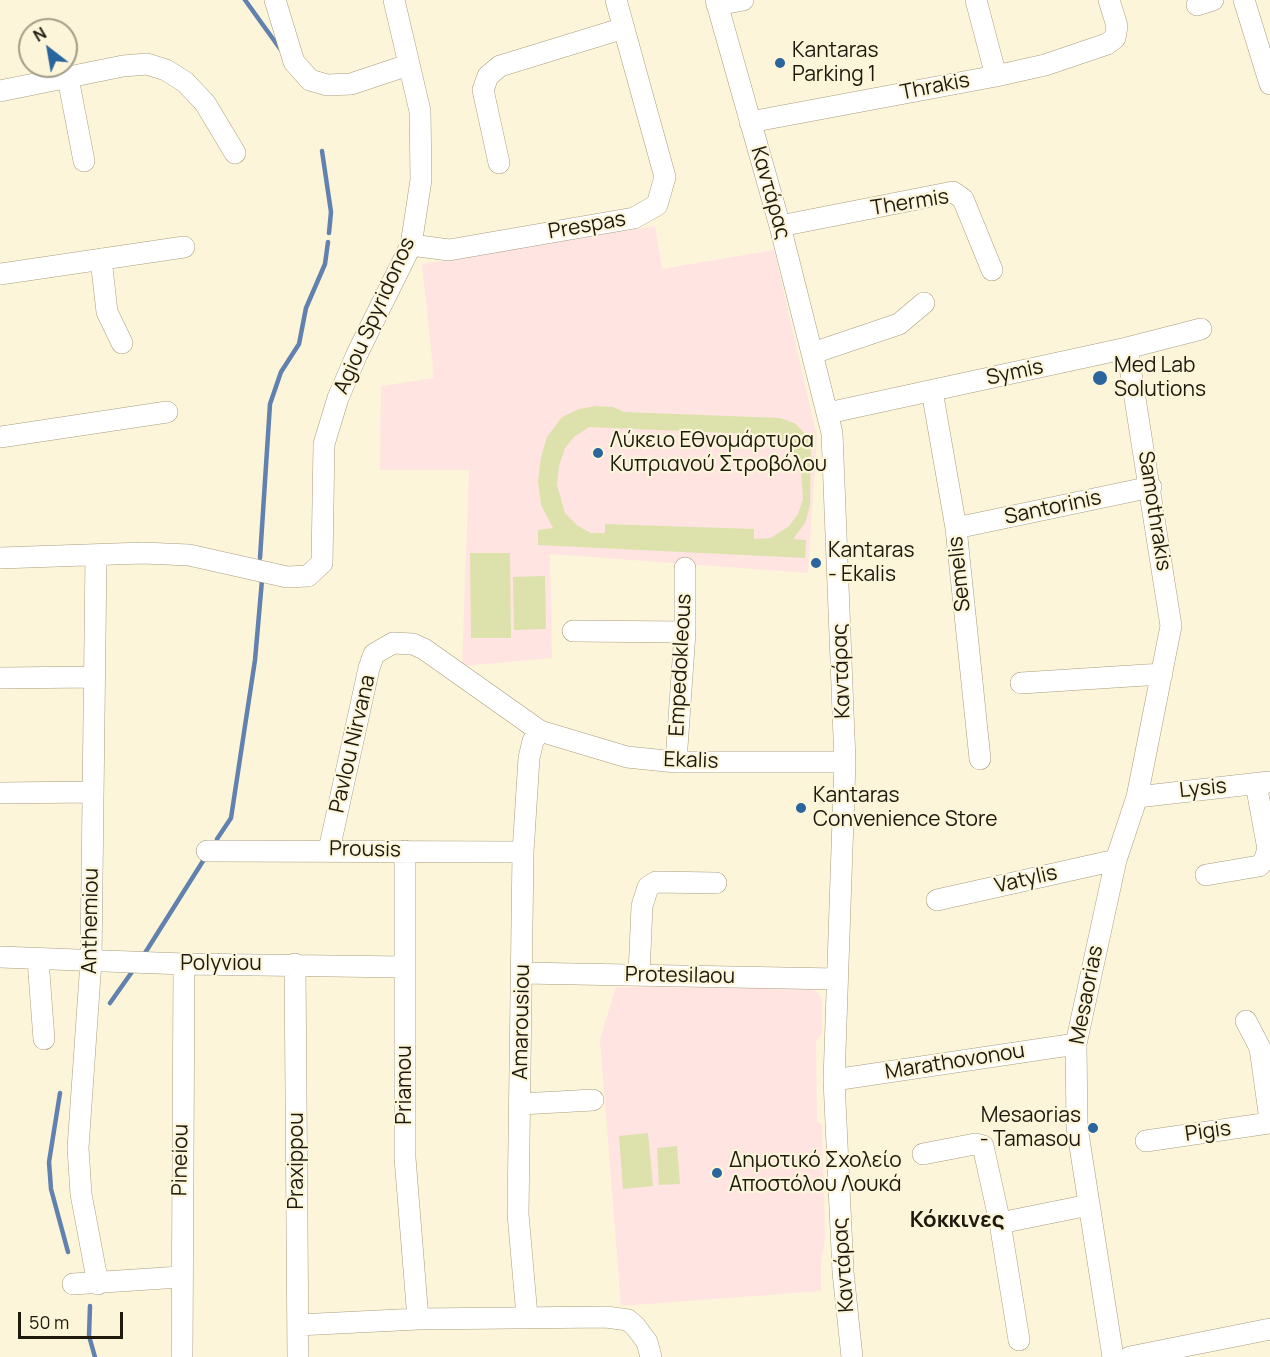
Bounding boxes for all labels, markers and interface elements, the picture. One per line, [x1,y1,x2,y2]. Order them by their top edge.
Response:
north arrow [18,18,78,78]
text: N [29,22,50,47]
place label: Kantaras Parking 1 [792,38,879,88]
marker: Kantaras Parking 1 [773,56,787,70]
street label: Thrakis [898,68,972,106]
street label: Καντάρας [745,144,795,242]
street label: Thermis [869,184,951,222]
street label: Prespas [546,207,628,245]
street label: Agiou Spyridonos [329,234,421,398]
place label: Med Lab Solutions [1114,353,1206,403]
street label: Symis [984,355,1046,391]
marker: Med Lab Solutions [1091,369,1109,387]
place label: Λύκειο Εθνομάρτυρα Κυπριανού Στροβόλου [610,428,827,478]
marker: Λύκειο Εθνομάρτυρα Κυπριανού Στροβόλου [591,446,605,460]
street label: Samothrakis [1132,449,1176,573]
street label: Santorinis [1002,485,1104,531]
street label: Semelis [944,535,976,613]
place label: Kantaras - Ekalis [828,538,915,588]
marker: Kantaras - Ekalis [809,556,823,570]
street label: Empedokleous [665,593,697,737]
street label: Καντάρας [828,623,856,719]
street label: Pavlou Nirvana [325,673,381,815]
street label: Ekalis [663,747,719,775]
street label: Lysis [1178,774,1228,804]
place label: Kantaras Convenience Store [813,783,998,833]
marker: Kantaras Convenience Store [794,801,808,815]
street label: Prousis [329,837,401,863]
street label: Vatylis [992,861,1060,899]
street label: Anthemiou [77,868,105,974]
street label: Mesaorias [1065,943,1109,1047]
street label: Polyviou [180,951,262,977]
street label: Protesilaou [625,962,735,990]
street label: Amarousiou [508,964,536,1080]
street label: Marathovonou [883,1039,1027,1085]
street label: Priamou [392,1045,418,1125]
place label: Mesaorias - Tamasou [980,1103,1081,1153]
street label: Praxippou [284,1112,310,1210]
street label: Pigis [1183,1116,1233,1148]
marker: Mesaorias - Tamasou [1086,1121,1100,1135]
street label: Pineiou [168,1124,194,1196]
place label: Δημοτικό Σχολείο Αποστόλου Λουκά [729,1148,902,1198]
marker: Δημοτικό Σχολείο Αποστόλου Λουκά [710,1166,724,1180]
district label: Κόκκινες [910,1208,1004,1234]
street label: Καντάρας [828,1217,860,1313]
scale bar [21,1300,126,1338]
text: 50 m [29,1310,69,1334]

